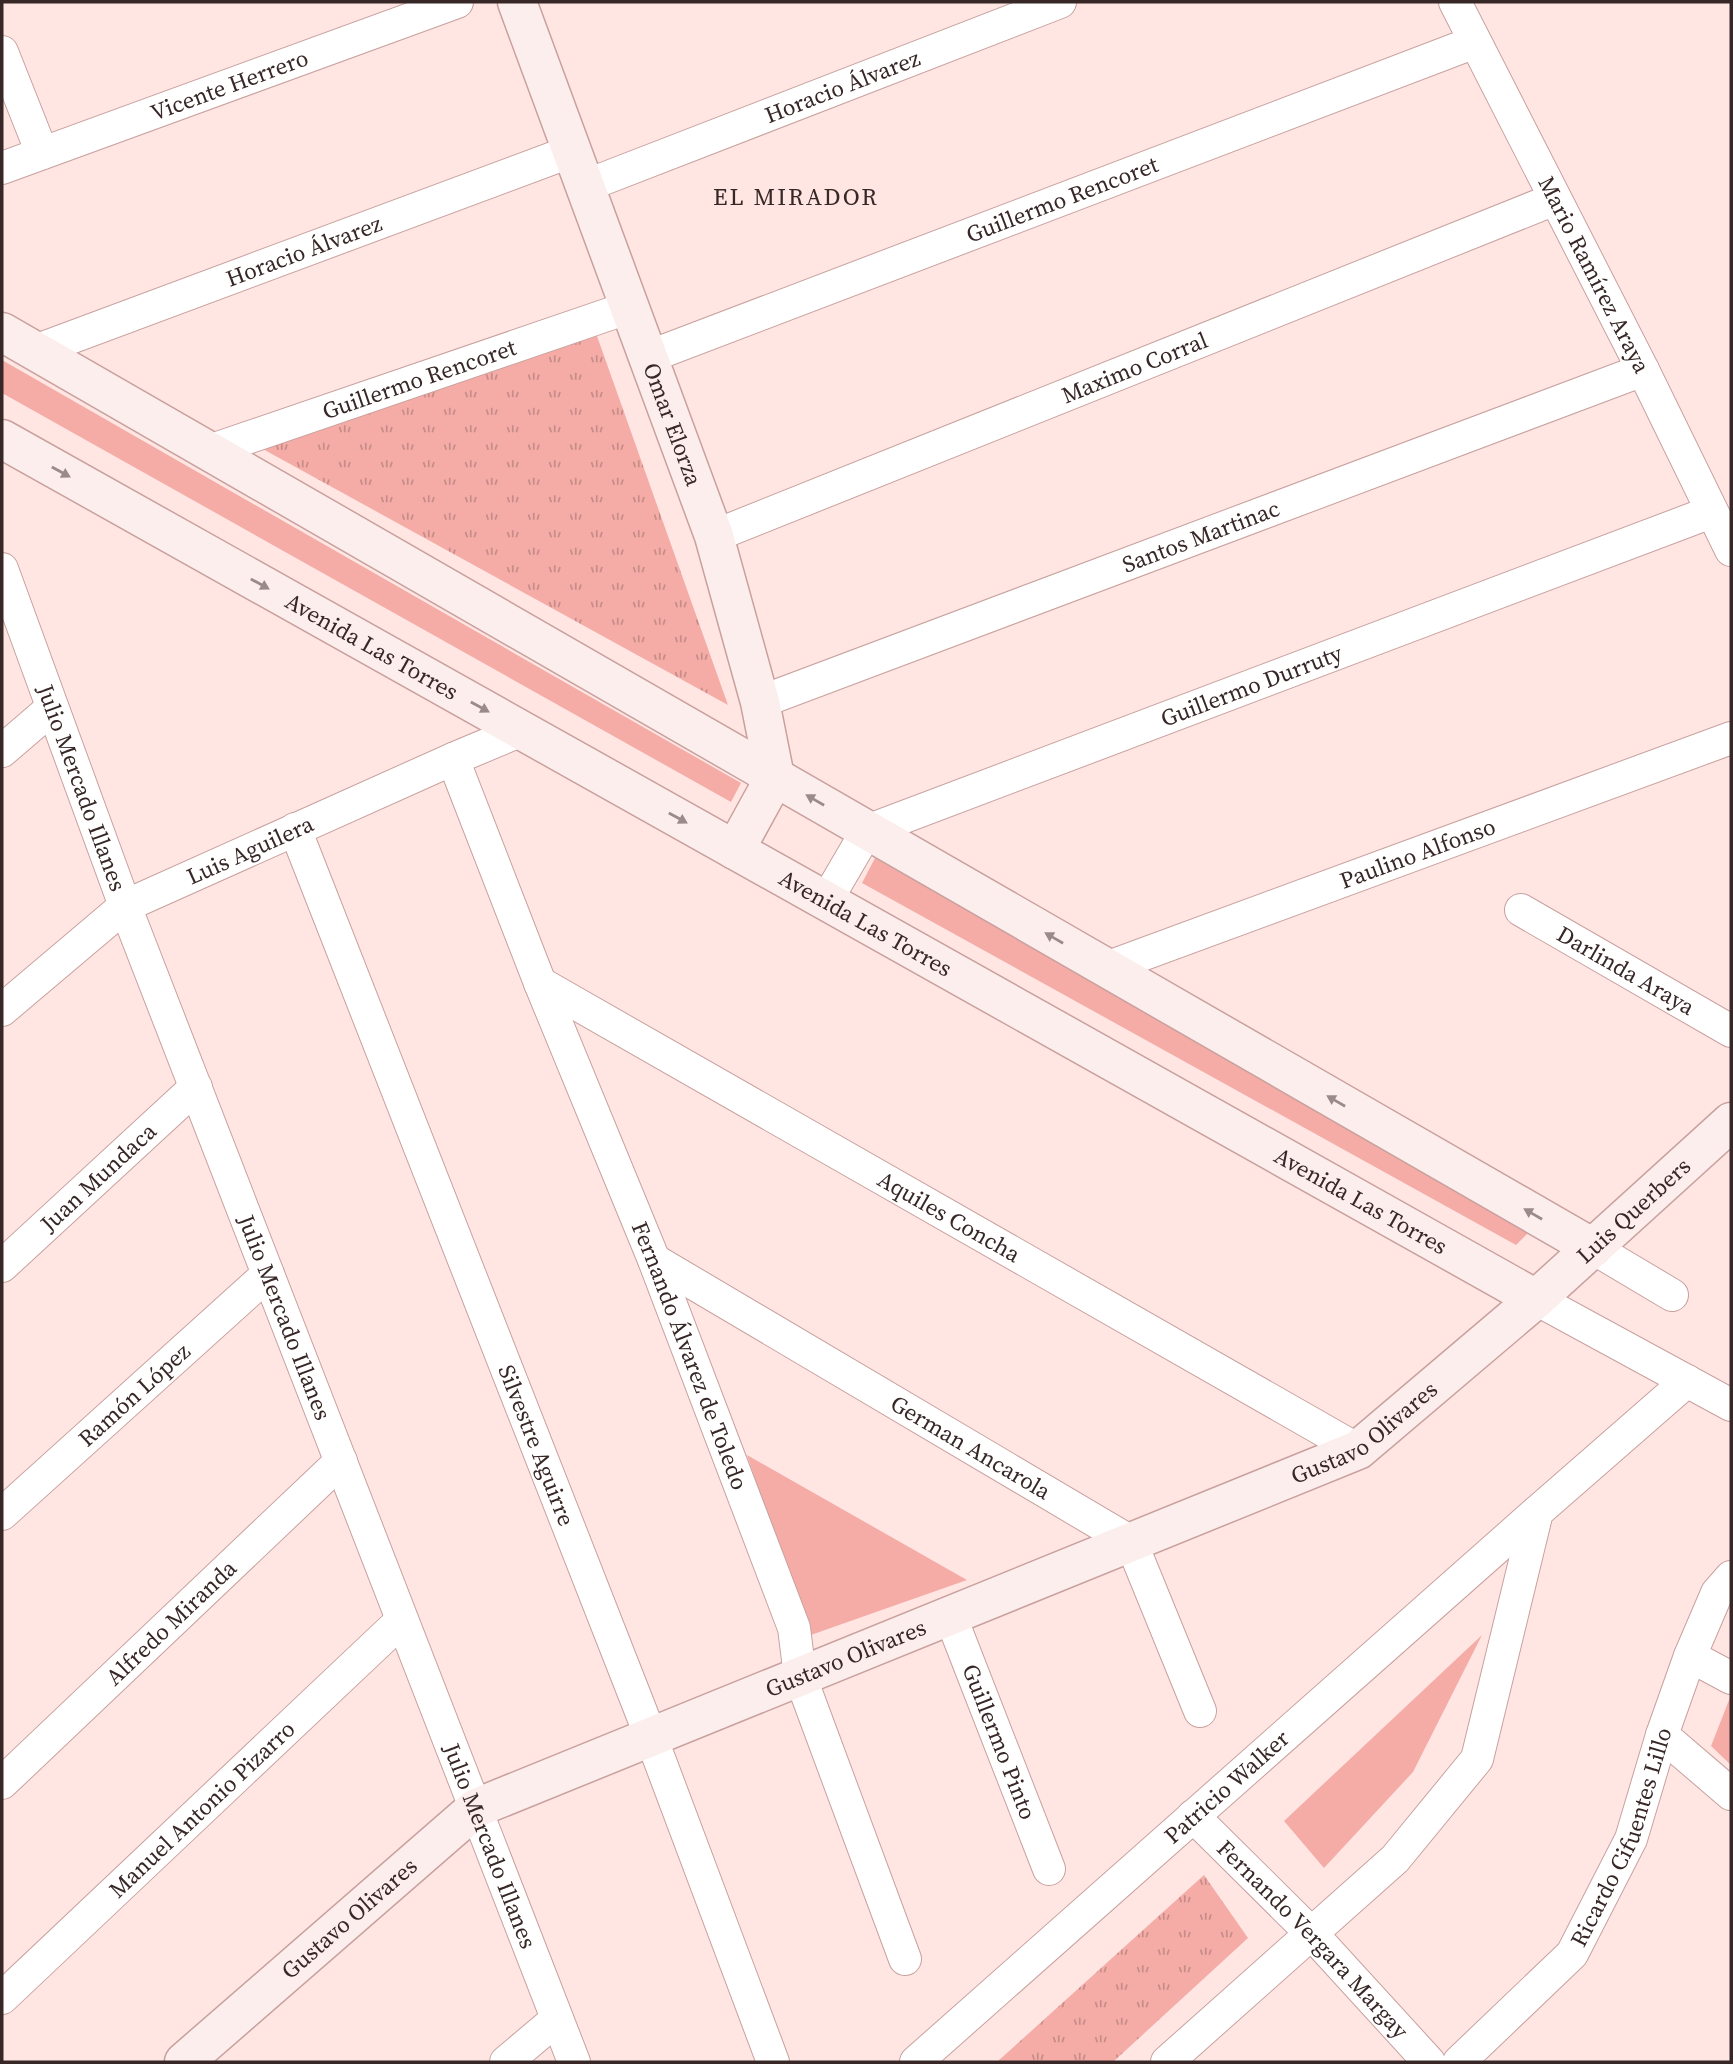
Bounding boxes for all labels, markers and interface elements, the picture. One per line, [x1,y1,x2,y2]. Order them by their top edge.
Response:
street label: Vicente Herrero [146,42,313,128]
street label: Horacio Álvarez [760,42,925,131]
street label: Guillermo Rencoret [961,148,1163,250]
street label: Mario Ramírez Araya [1531,171,1658,379]
district label: EL MIRADOR [713,180,879,213]
street label: Horacio Álvarez [221,207,386,294]
street label: Maximo Corral [1057,324,1212,411]
street label: Guillermo Rencoret [318,331,521,427]
street label: Omar Elorza [635,358,710,491]
one-way arrow [52,466,71,478]
street label: Santos Martinac [1118,492,1284,580]
one-way arrow [250,578,269,590]
street label: Avenida Las Torres [280,585,464,708]
street label: Guillermo Durruty [1156,637,1347,735]
street label: Julio Mercado Illanes [29,679,134,896]
one-way arrow [470,701,489,713]
one-way arrow [805,794,824,806]
street label: Luis Aguilera [181,807,319,892]
street label: Paulino Alfonso [1335,810,1500,897]
one-way arrow [668,812,688,824]
street label: Avenida Las Torres [773,862,958,984]
street label: Darlinda Araya [1551,918,1701,1023]
one-way arrow [1044,932,1064,944]
one-way arrow [1327,1094,1346,1107]
street label: Juan Mundaca [33,1115,163,1240]
street label: Avenida Las Torres [1269,1140,1453,1262]
street label: Luis Querbers [1569,1150,1698,1271]
street label: Aquiles Concha [872,1163,1026,1270]
one-way arrow [1524,1208,1543,1220]
street label: Julio Mercado Illanes [230,1209,339,1425]
street label: Fernando Álvarez de Toledo [624,1217,756,1494]
street label: Ramón López [71,1336,197,1454]
street label: Silvestre Aguirre [491,1360,583,1531]
street label: Gustavo Olivares [1286,1373,1444,1492]
street label: German Ancarola [885,1387,1057,1507]
street label: Alfredo Miranda [98,1552,244,1693]
street label: Gustavo Olivares [761,1611,931,1705]
street label: Guillermo Pinto [955,1659,1044,1824]
street label: Manuel Antonio Pizarro [102,1713,302,1905]
street label: Patricio Walker [1157,1722,1296,1851]
street label: Ricardo Cifuentes Lillo [1562,1723,1680,1952]
street label: Julio Mercado Illanes [435,1738,544,1953]
street label: Fernando Vergara Margay [1210,1833,1416,2046]
street label: Gustavo Olivares [274,1850,424,1986]

